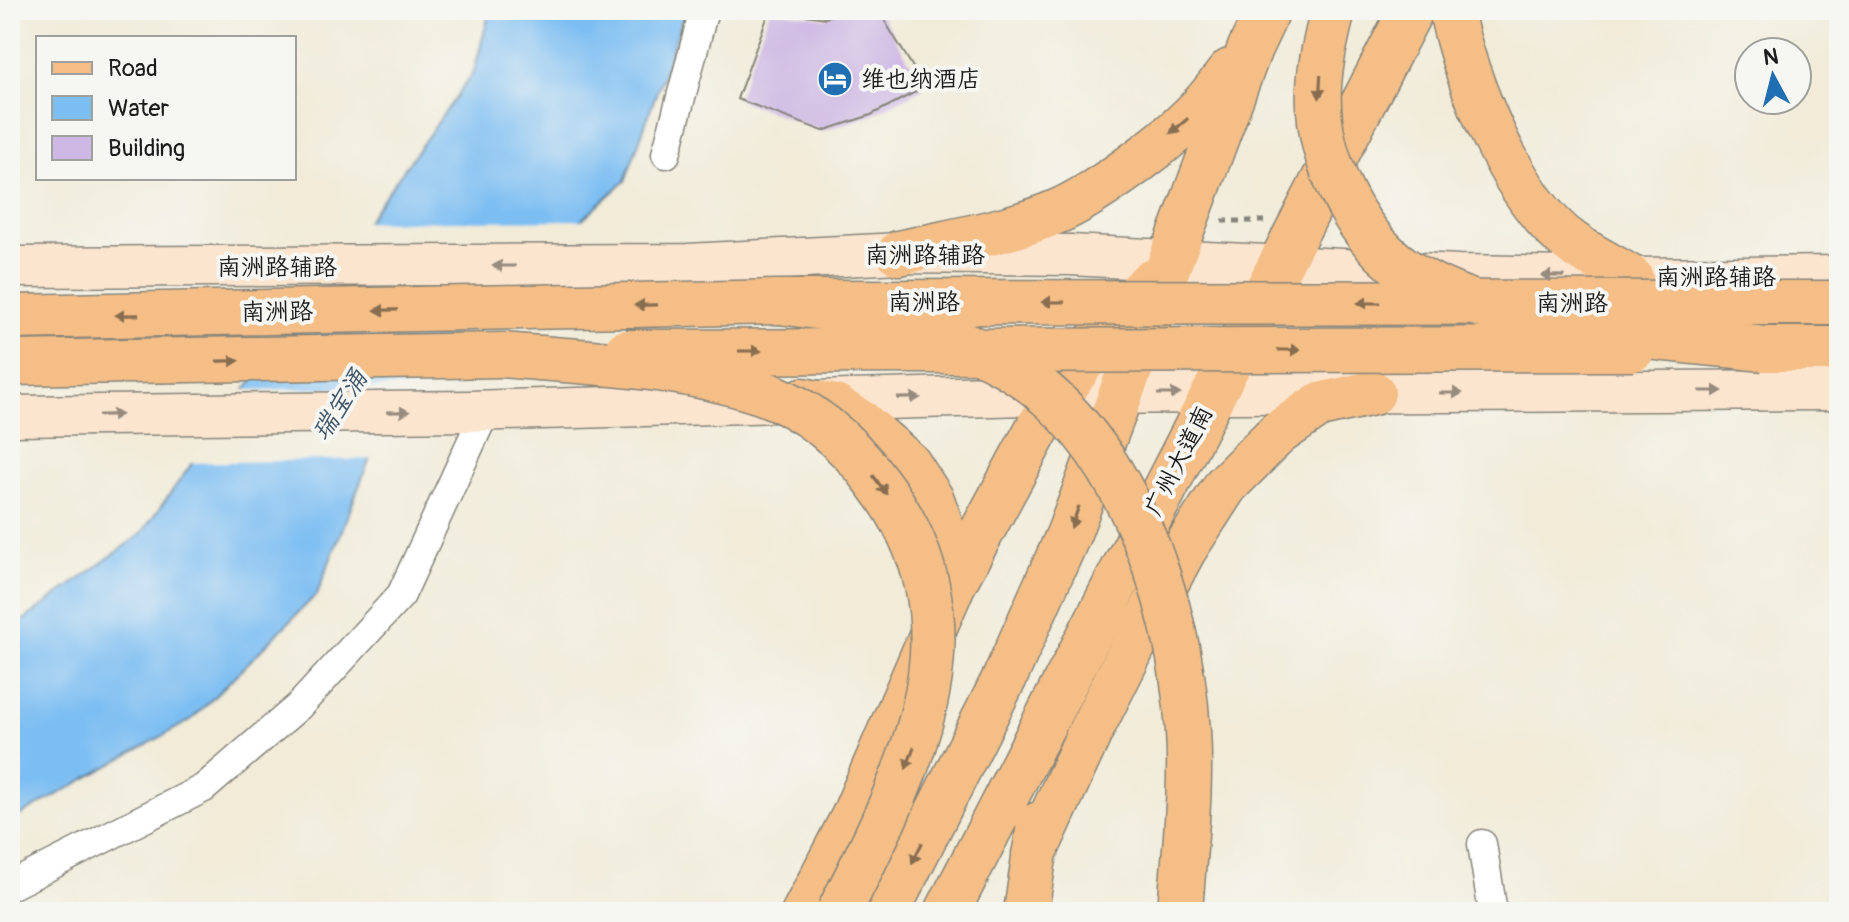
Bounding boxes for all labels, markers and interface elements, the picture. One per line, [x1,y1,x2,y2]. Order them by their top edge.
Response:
legend [36,36,296,180]
north arrow [1733,36,1813,116]
text: N [1762,42,1780,72]
text: Road [108,54,158,83]
hotel icon: 维也纳酒店 [816,60,854,98]
place label: 维也纳酒店 [861,65,981,94]
one-way arrow [1313,75,1326,100]
text: Water [108,94,169,123]
one-way arrow [1169,117,1189,134]
text: Building [108,134,185,163]
street label: 南洲路辅路 [865,241,985,270]
street label: 南洲路辅路 [217,253,337,282]
one-way arrow [491,260,516,272]
street label: 南洲路辅路 [1656,263,1776,292]
one-way arrow [1540,270,1565,282]
street label: 南洲路 [888,288,960,317]
street label: 南洲路 [1536,289,1608,318]
one-way arrow [1040,296,1065,309]
street label: 南洲路 [241,297,313,327]
one-way arrow [1356,297,1381,309]
one-way arrow [633,299,658,311]
one-way arrow [373,304,398,316]
one-way arrow [114,309,139,321]
one-way arrow [738,344,763,357]
one-way arrow [1277,344,1302,356]
one-way arrow [216,355,241,367]
water label: 瑞宝涌 [305,363,375,446]
one-way arrow [1699,385,1724,397]
one-way arrow [1439,386,1464,399]
one-way arrow [1157,388,1182,400]
one-way arrow [897,391,922,404]
street label: 广州大道南 [1139,401,1219,521]
one-way arrow [386,405,411,418]
one-way arrow [98,409,123,421]
one-way arrow [871,475,887,495]
one-way arrow [1068,505,1081,529]
one-way arrow [903,746,916,770]
one-way arrow [910,842,924,865]

